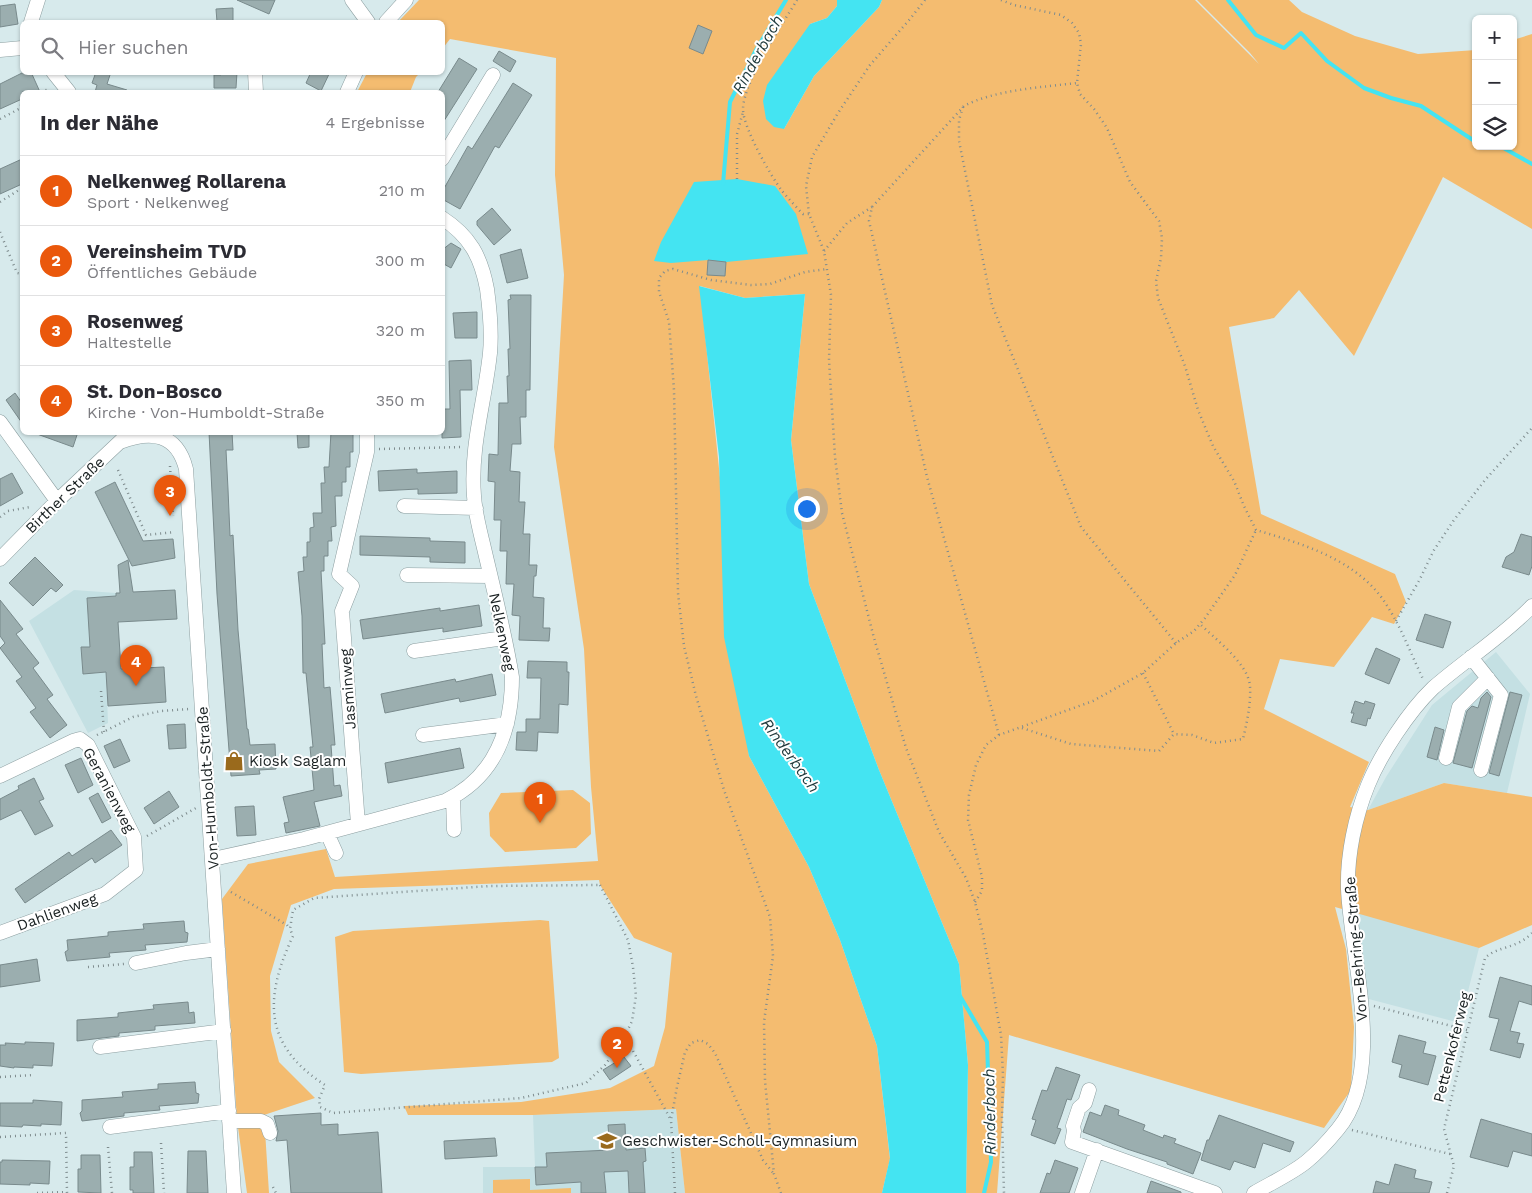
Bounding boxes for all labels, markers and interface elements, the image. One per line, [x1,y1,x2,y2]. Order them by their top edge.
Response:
water label: Rinderbach [728,12,787,97]
map controls [1472,15,1517,150]
button: + [1472,15,1517,60]
search box [20,20,445,75]
icon: search [38,34,66,62]
text: Hier suchen [78,36,189,59]
button: − [1472,60,1517,105]
button: layers [1472,105,1517,150]
text: In der Nähe [40,110,159,135]
text: 4 Ergebnisse [325,113,425,132]
text: Nelkenweg Rollarena [87,170,286,193]
text: 1 [53,181,59,200]
text: 210 m [379,181,425,200]
text: Sport · Nelkenweg [87,193,229,212]
text: Vereinsheim TVD [87,240,247,263]
text: 2 [51,251,61,270]
text: 300 m [375,251,425,270]
text: Öffentliches Gebäude [87,263,257,282]
text: Rosenweg [87,310,183,333]
text: 3 [51,321,61,340]
text: 320 m [376,321,425,340]
text: Haltestelle [87,333,172,352]
text: St. Don-Bosco [87,380,222,403]
text: 4 [51,391,61,410]
text: 350 m [376,391,425,410]
text: Kirche · Von-Humboldt-Straße [87,403,324,422]
street label: Birther Straße [22,453,108,537]
pin: 3 [154,475,186,516]
your location [794,496,820,522]
street label: Nelkenweg [485,591,519,673]
pin: 4 [120,645,152,686]
street label: Jasminweg [336,648,360,730]
street label: Von-Humboldt-Straße [193,706,223,870]
water label: Rinderbach [757,715,824,796]
street label: Geranienweg [79,744,139,836]
shop icon: Kiosk Saglam [223,750,245,772]
place label: Kiosk Saglam [249,752,346,770]
pin: 1 [524,782,556,823]
street label: Von-Behring-Straße [1341,876,1371,1022]
street label: Dahlienweg [14,889,100,935]
street label: Pettenkoferweg [1430,990,1474,1104]
pin: 2 [601,1027,633,1068]
water label: Rinderbach [979,1068,1000,1156]
school or university icon: Geschwister-Scholl-Gymnasium [596,1130,618,1152]
place label: Geschwister-Scholl-Gymnasium [622,1132,857,1150]

